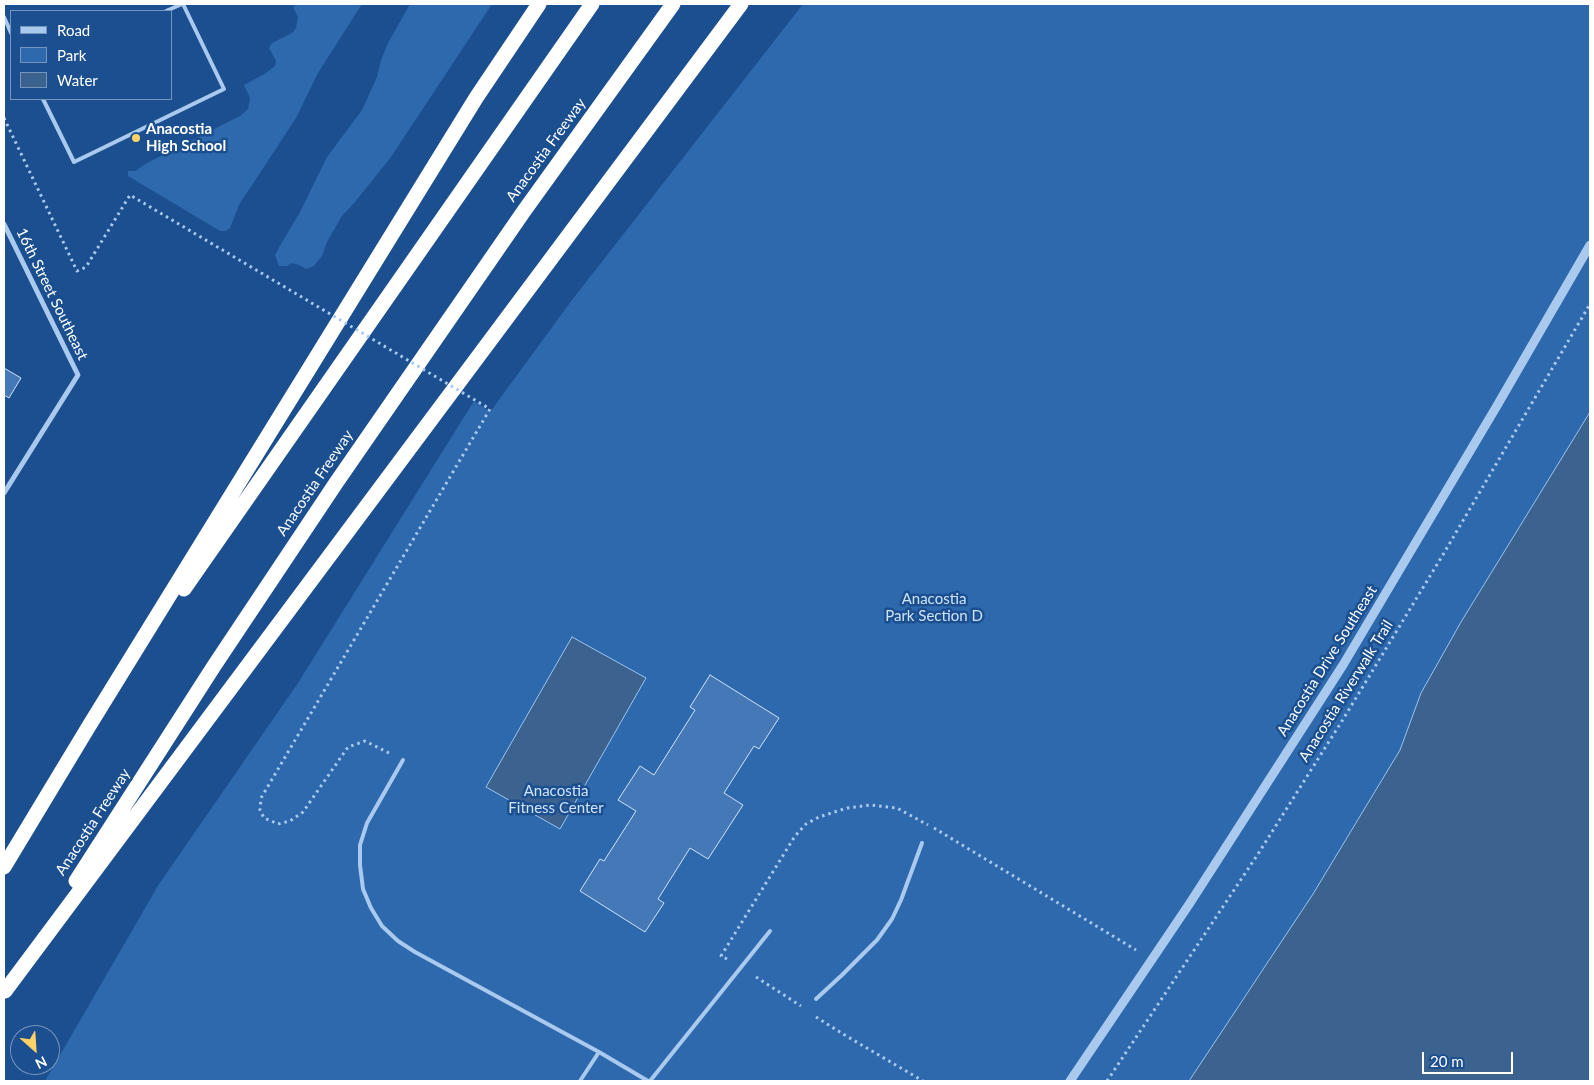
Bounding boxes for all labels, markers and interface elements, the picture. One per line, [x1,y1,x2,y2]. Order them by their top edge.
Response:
legend [10,10,172,100]
text: Road [57,21,90,39]
text: Park [57,46,86,64]
text: Water [57,71,98,89]
street label: Anacostia Freeway [502,95,590,205]
place label: Anacostia High School [146,120,226,155]
marker: Anacostia High School [130,132,142,144]
street label: 16th Street Southeast [12,225,92,363]
street label: Anacostia Freeway [273,427,357,539]
street label: Anacostia Drive Southeast [1273,582,1381,740]
park label: Anacostia Park Section D [885,590,983,625]
street label: Anacostia Riverwalk Trail [1295,617,1397,765]
street label: Anacostia Freeway [52,765,134,879]
park label: Anacostia Fitness Center [508,782,604,817]
north arrow [10,1025,60,1075]
scale bar [1424,1042,1515,1074]
text: 20 m [1430,1052,1464,1070]
text: N [33,1053,50,1073]

